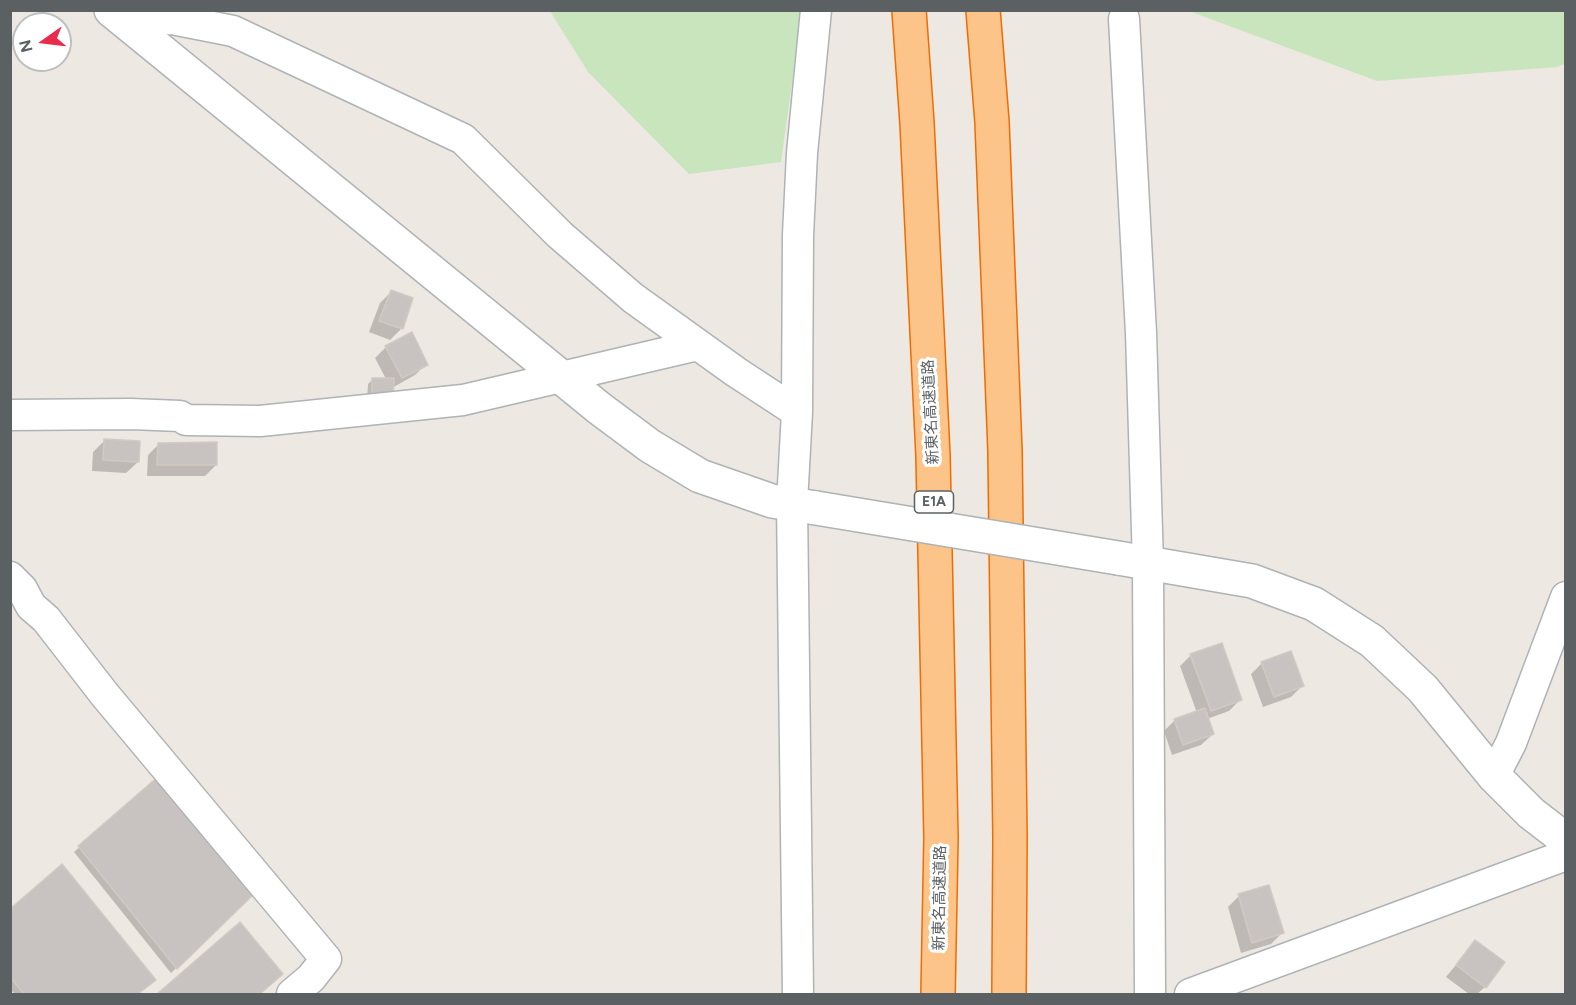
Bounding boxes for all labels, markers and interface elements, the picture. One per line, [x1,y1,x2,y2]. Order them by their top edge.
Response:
north arrow [12,12,72,72]
text: N [15,38,37,54]
street label: 新東名高速道路 [919,359,943,465]
road number: E1A [914,491,954,513]
street label: 新東名高速道路 [930,845,950,951]

